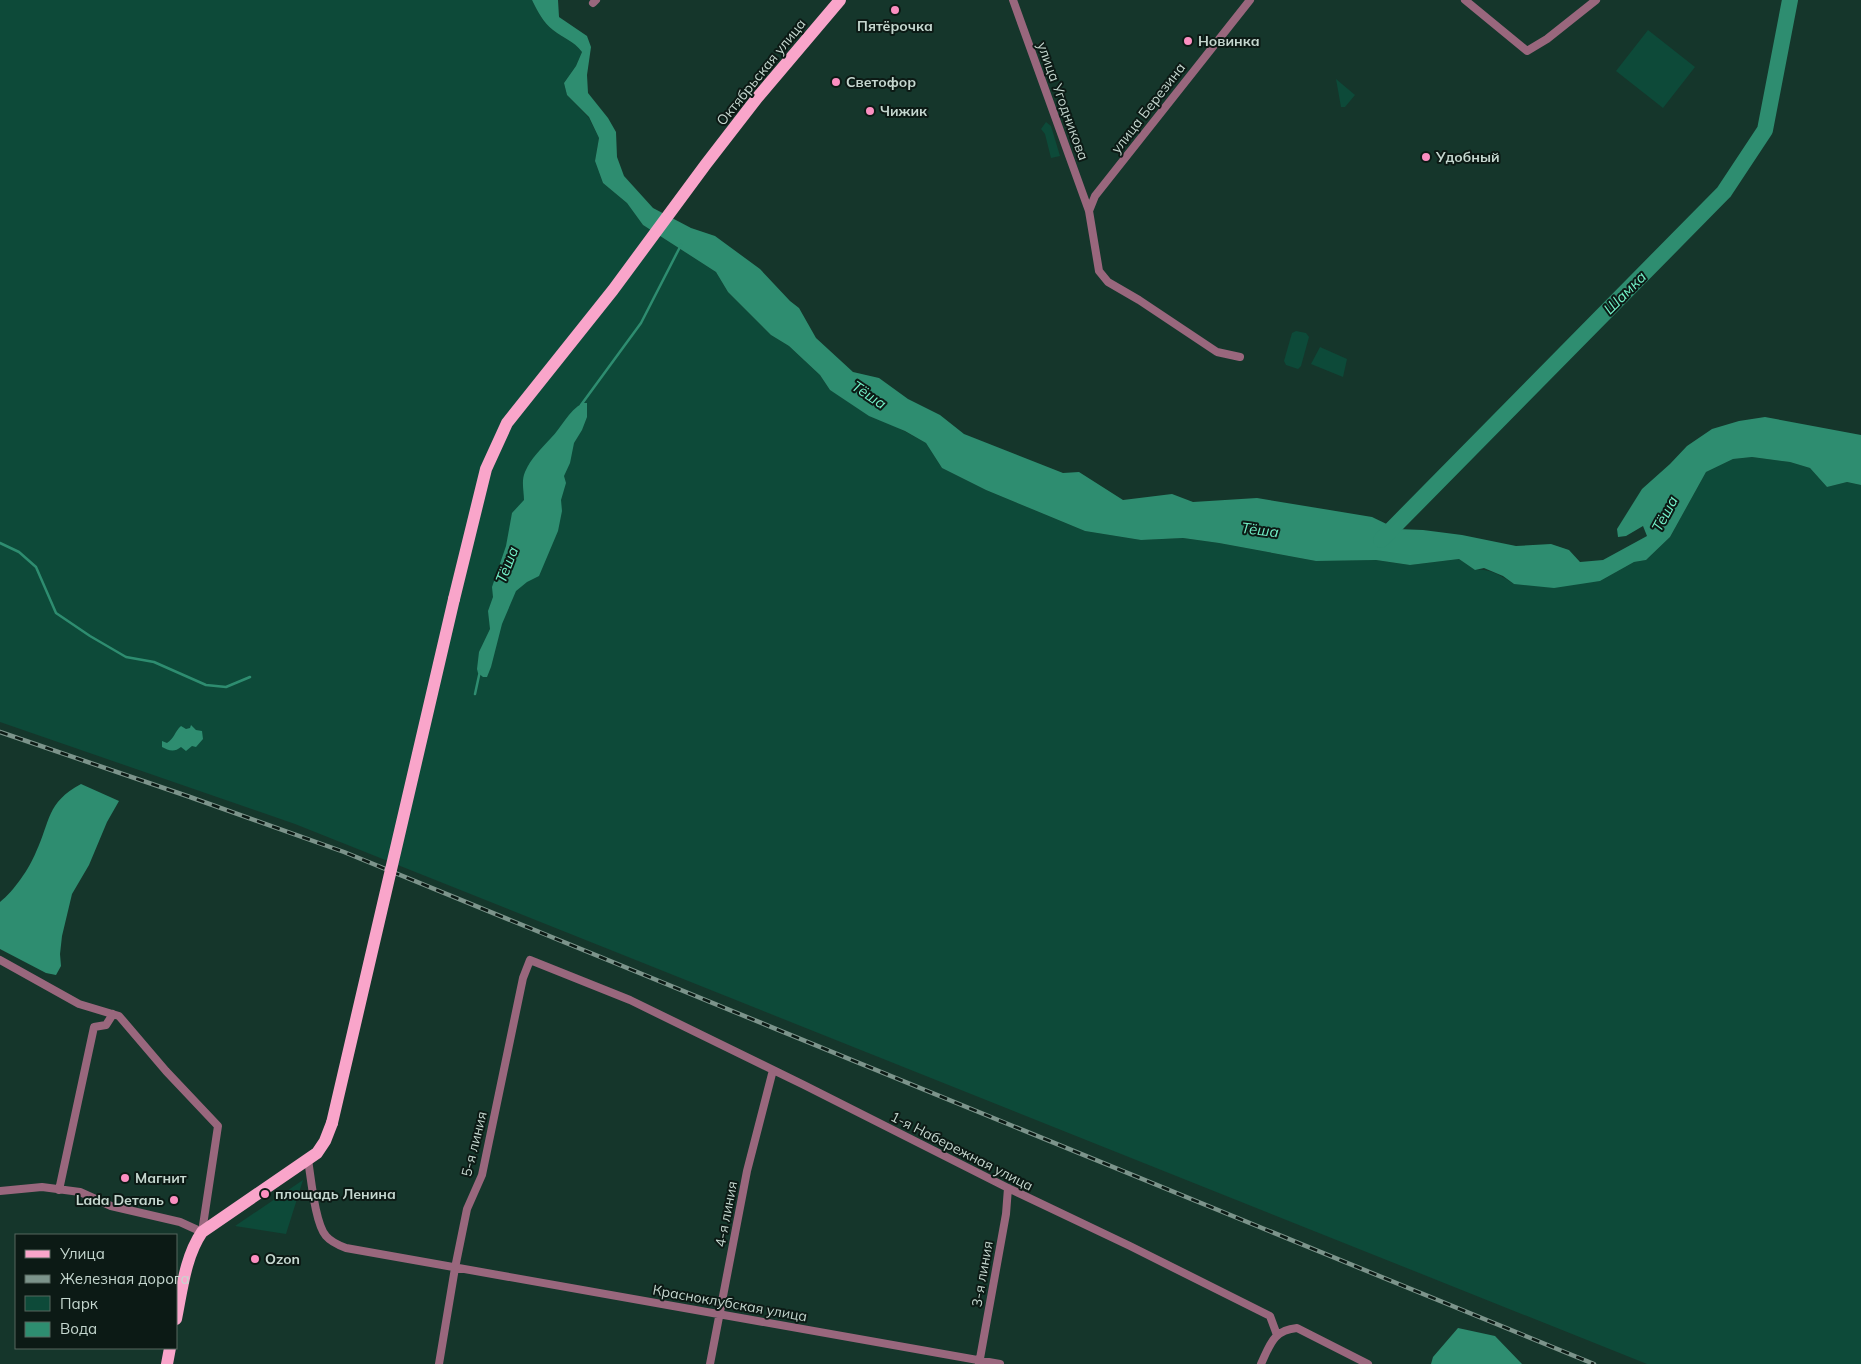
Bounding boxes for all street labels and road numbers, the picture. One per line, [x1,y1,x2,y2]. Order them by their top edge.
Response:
street label: Октябрьская улица [712,15,810,129]
street label: улица Угодникова [1033,39,1093,163]
street label: улица Березина [1107,59,1189,157]
street label: 1-я Набережная улица [888,1107,1036,1195]
street label: 5-я линия [457,1109,491,1179]
street label: 4-я линия [711,1180,741,1248]
street label: 3-я линия [967,1240,997,1308]
street label: Красноклубская улица [651,1281,809,1325]

